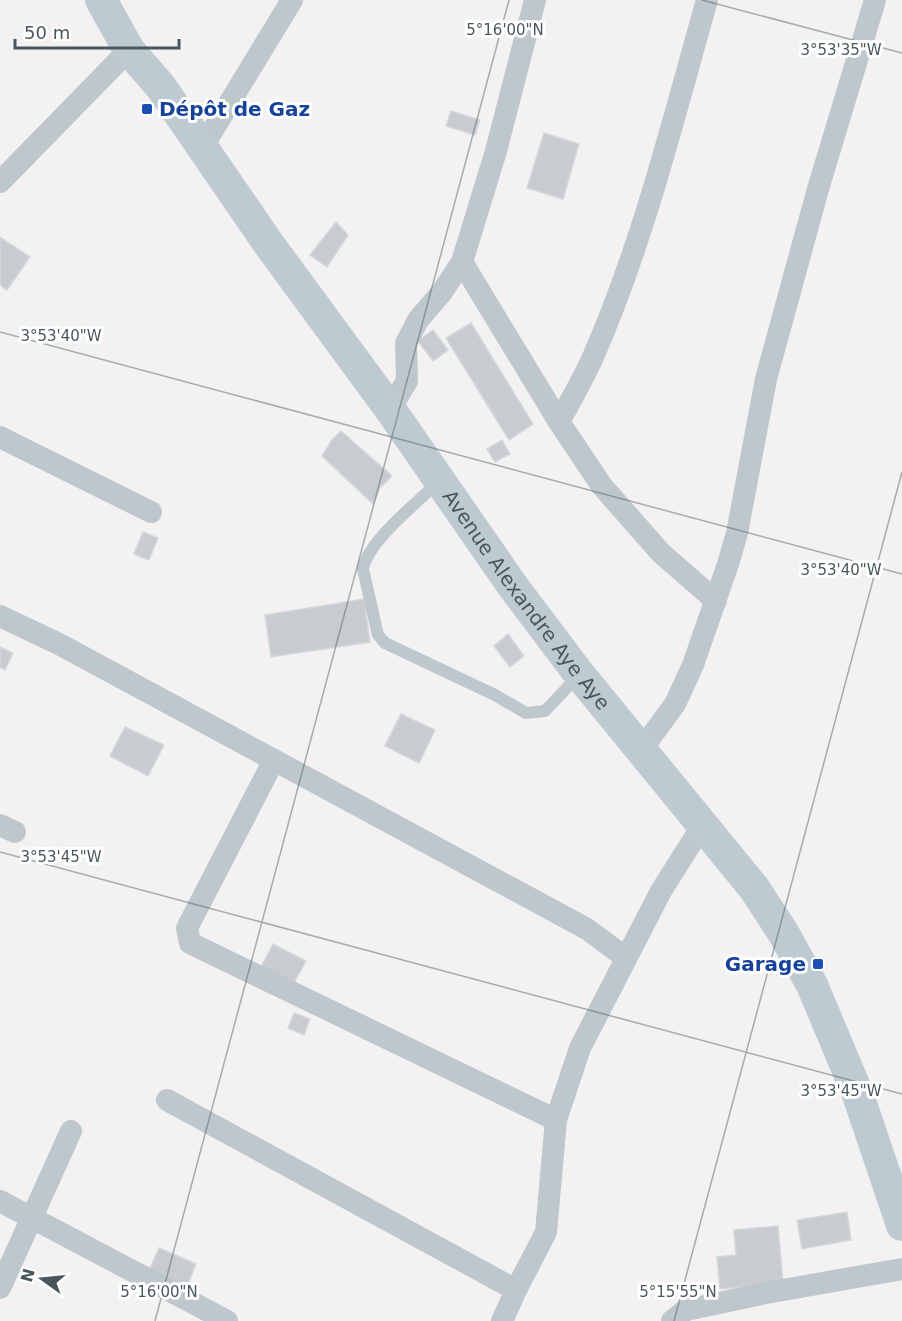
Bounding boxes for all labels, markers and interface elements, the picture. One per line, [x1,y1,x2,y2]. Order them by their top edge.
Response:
scale bar [15,12,178,50]
text: 5°16'00"N [466,21,544,39]
text: 50 m [24,22,70,43]
text: 3°53'35"W [800,41,882,59]
place label: Dépôt de Gaz [159,97,310,121]
marker: Dépôt de Gaz [140,102,154,116]
text: 3°53'40"W [20,327,102,345]
street label: Avenue Alexandre Aye Aye [438,485,615,715]
text: 3°53'40"W [800,561,882,579]
text: 3°53'45"W [20,848,102,866]
place label: Garage [725,952,806,976]
marker: Garage [811,957,825,971]
text: 3°53'45"W [800,1082,882,1100]
north arrow [12,1249,72,1309]
text: N [17,1266,39,1284]
text: 5°16'00"N [120,1283,198,1301]
text: 5°15'55"N [639,1283,717,1301]

